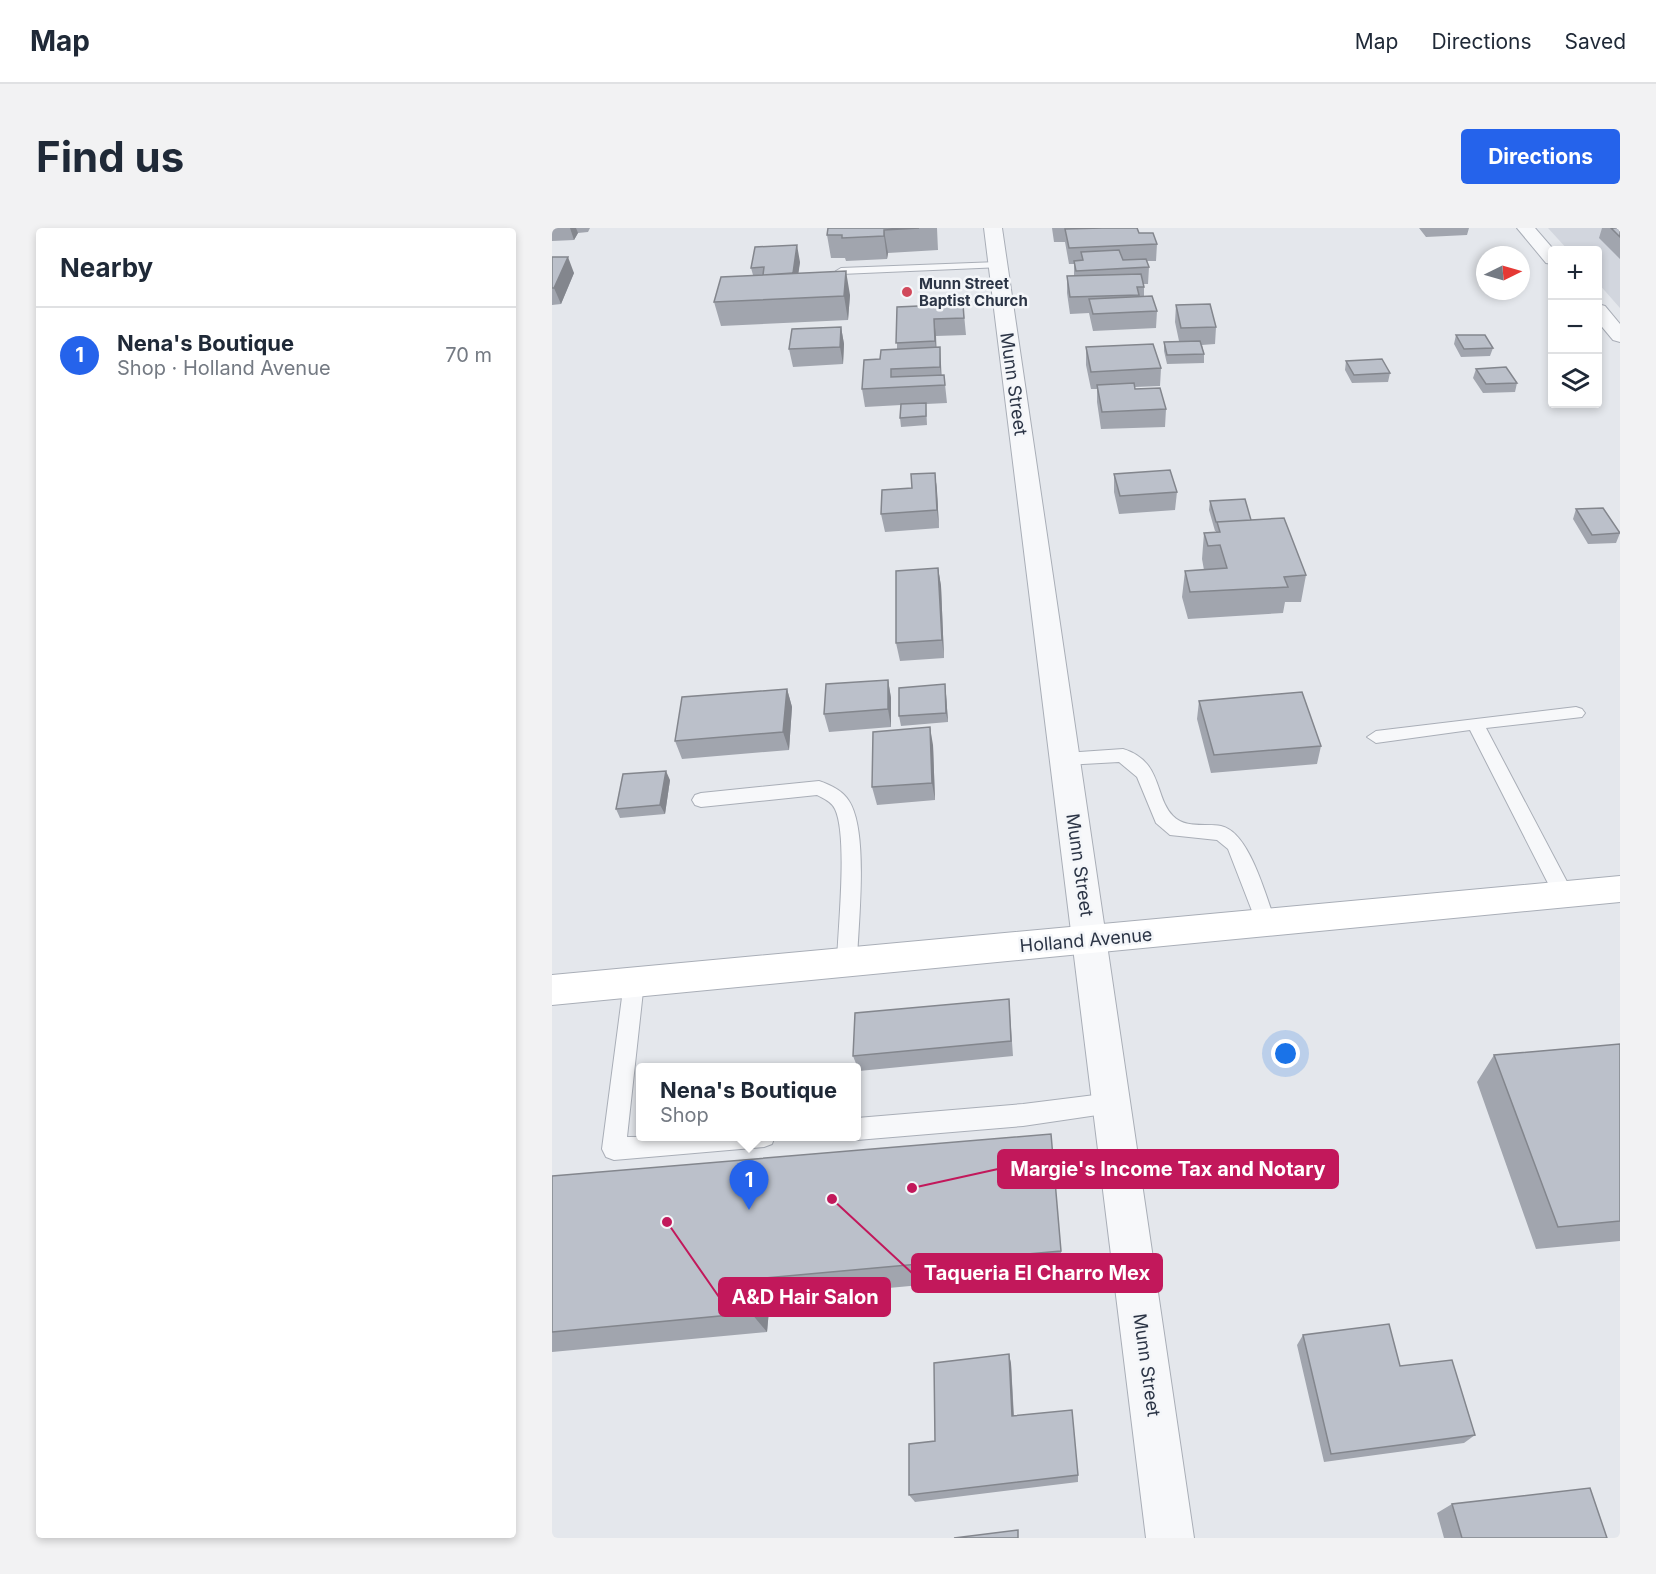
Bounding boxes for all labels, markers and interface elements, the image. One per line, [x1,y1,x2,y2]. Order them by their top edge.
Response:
text: Map [30,24,90,58]
text: Map [1355,29,1398,54]
text: Directions [1431,29,1532,54]
text: Saved [1565,29,1626,54]
button: Directions [1461,129,1620,184]
text: Find us [36,131,184,182]
north arrow [1476,246,1530,300]
map controls [1548,246,1602,408]
button: + [1548,246,1602,300]
text: Nearby [60,252,153,283]
place label: Munn Street Baptist Church [919,274,1028,310]
marker: Munn Street Baptist Church [900,285,914,299]
button: − [1548,300,1602,354]
text: Nena's Boutique [117,330,294,356]
street label: Munn Street [996,331,1032,437]
text: 1 [75,343,84,367]
text: 70 m [445,343,492,367]
button: layers [1548,354,1602,408]
text: Shop · Holland Avenue [117,356,331,380]
street label: Munn Street [1062,812,1098,918]
street label: Holland Avenue [1019,924,1153,956]
your location [1271,1039,1300,1068]
popup [636,1063,861,1141]
text: Nena's Boutique [660,1077,837,1103]
text: Shop [660,1103,709,1127]
callout: Margie's Income Tax and Notary [998,1150,1338,1188]
text: Margie's Income Tax and Notary [1010,1157,1326,1181]
pin: 1 [730,1160,768,1210]
callout: Taqueria El Charro Mex [912,1254,1162,1292]
text: Taqueria El Charro Mex [924,1261,1151,1285]
callout: A&D Hair Salon [719,1278,890,1316]
text: A&D Hair Salon [731,1285,879,1309]
street label: Munn Street [1129,1312,1165,1418]

